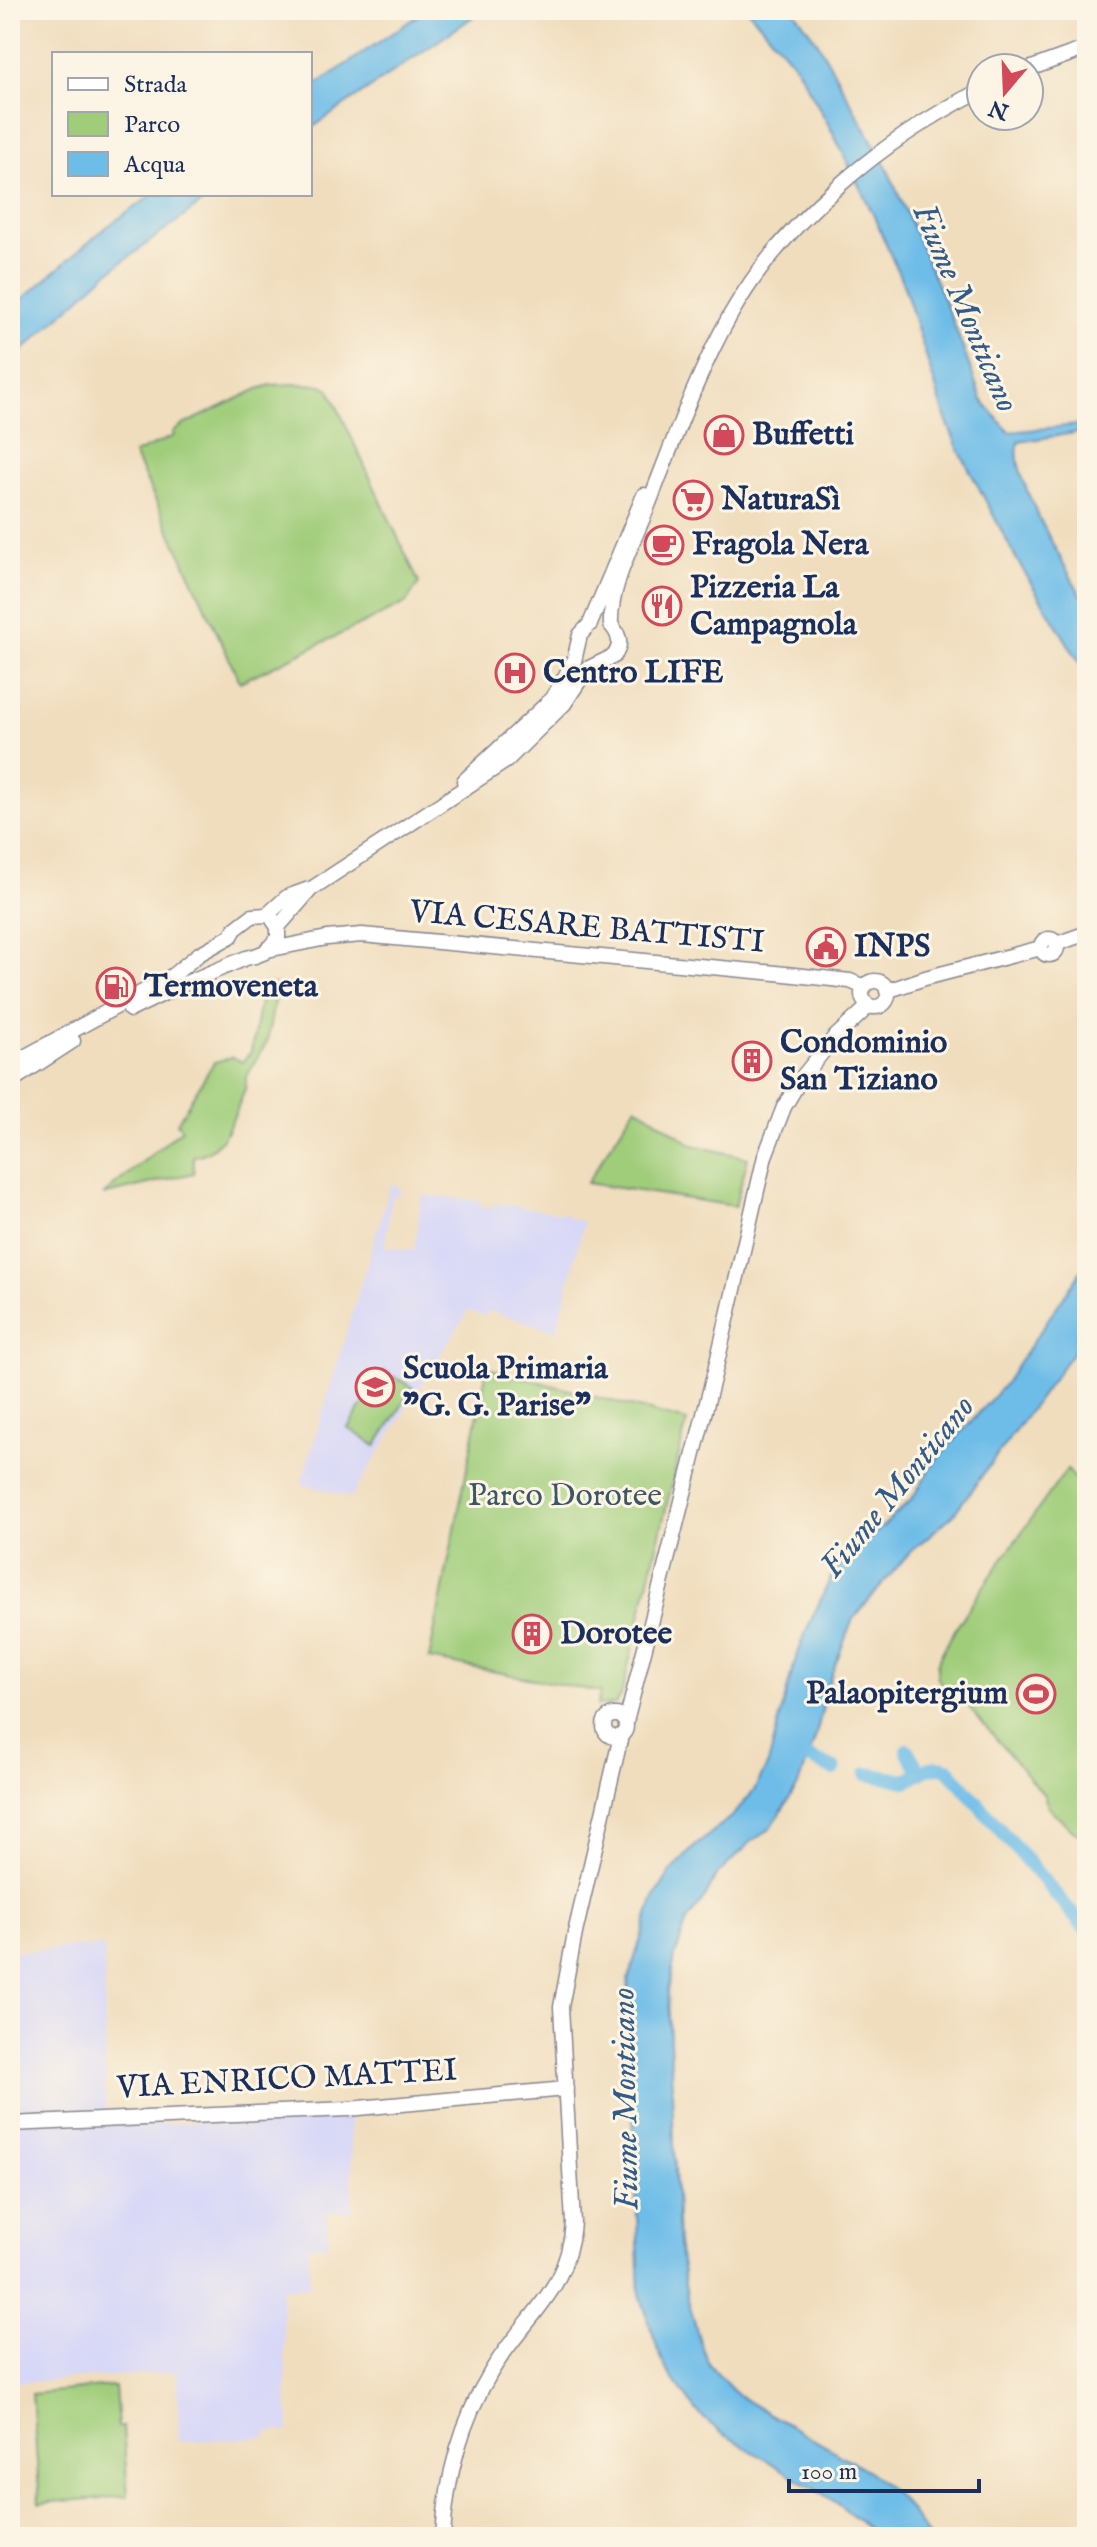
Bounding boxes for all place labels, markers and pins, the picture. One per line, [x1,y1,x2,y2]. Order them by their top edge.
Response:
shop icon: Buffetti [703,414,745,456]
place label: Buffetti [752,415,854,456]
supermarket icon: NaturaSì [672,479,714,521]
place label: NaturaSì [720,480,841,521]
cafe icon: Fragola Nera [643,524,685,566]
place label: Fragola Nera [692,525,870,566]
place label: Pizzeria La Campagnola [690,568,858,646]
restaurant icon: Pizzeria La Campagnola [641,585,683,627]
hospital icon: Centro LIFE [494,652,536,694]
place label: Centro LIFE [543,653,723,694]
public building icon: INPS [805,926,847,968]
place label: INPS [854,927,930,968]
fuel station icon: Termoveneta [95,966,137,1008]
place label: Termoveneta [143,967,319,1008]
place label: Condominio San Tiziano [780,1023,947,1101]
building icon: Condominio San Tiziano [731,1040,773,1082]
place label: Scuola Primaria "G. G. Parise" [403,1349,609,1427]
school or university icon: Scuola Primaria "G. G. Parise" [354,1366,396,1408]
building icon: Dorotee [511,1613,553,1655]
place label: Dorotee [560,1614,673,1655]
sports icon: Palaopitergium [1015,1673,1057,1715]
place label: Palaopitergium [806,1674,1008,1715]

